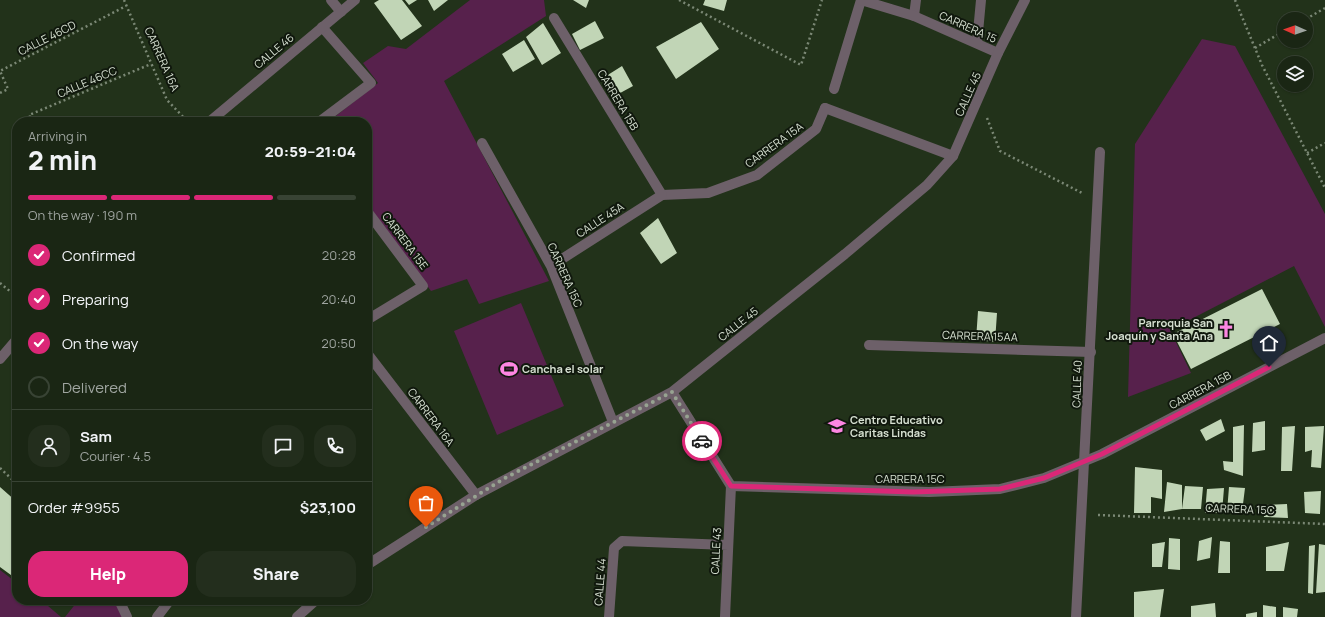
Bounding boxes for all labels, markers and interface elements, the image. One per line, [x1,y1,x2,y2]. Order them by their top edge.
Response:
street label: CARRERA 15 [937,7,999,46]
north arrow [1277,12,1313,48]
map controls [1277,12,1313,92]
street label: CALLE 46CD [15,17,78,59]
street label: CARRERA 16A [142,24,183,93]
street label: CALLE 46 [251,29,297,72]
button: layers [1277,56,1313,92]
street label: CALLE 46CC [55,62,119,101]
street label: CARRERA 15B [594,67,643,133]
street label: CALLE 45 [951,69,984,118]
street label: CARRERA 15A [742,118,806,171]
text: Arriving in [28,127,87,145]
text: 20:59–21:04 [265,141,356,162]
text: 2 min [28,142,97,178]
street label: CALLE 45A [573,199,627,241]
text: On the way · 190 m [28,206,137,224]
street label: CARRERA 15E [379,209,432,272]
street label: CARRERA 15C [544,240,586,310]
icon: check [28,244,50,266]
text: Confirmed [62,245,135,266]
text: 20:28 [322,246,356,264]
icon: check [28,288,50,310]
text: Preparing [62,289,129,310]
text: 20:40 [321,290,356,308]
street label: CALLE 45 [714,303,761,344]
place label: Parroquia San Joaquín y Santa Ana [1106,315,1213,343]
church icon: Parroquia San Joaquín y Santa Ana [1216,319,1236,339]
pin [1252,326,1286,367]
street label: CARRERA 15AA [942,327,1018,344]
icon: check [28,332,50,354]
icon: home [1258,332,1280,354]
text: On the way [62,333,138,354]
text: 20:50 [321,334,356,352]
sports icon: Cancha el solar [499,359,519,379]
street label: CALLE 40 [1068,360,1085,408]
place label: Cancha el solar [522,361,604,376]
street label: CARRERA 15B [1166,367,1234,412]
text: Delivered [62,377,127,398]
street label: CARRERA 16A [405,385,458,449]
place label: Centro Educativo Caritas Lindas [850,412,943,440]
school or university icon: Centro Educativo Caritas Lindas [827,416,847,436]
courier [682,421,722,461]
button: person [28,425,70,467]
button: chat [262,425,304,467]
button: phone [314,425,356,467]
text: Sam [80,426,112,447]
icon: car [691,430,713,452]
text: Courier · 4.5 [80,447,151,465]
street label: CARRERA 15C [875,471,945,486]
pin [409,486,443,527]
icon: bag [415,492,437,514]
text: Order #9955 [28,497,120,518]
text: $23,100 [300,497,356,518]
street label: CARRERA 15C [1205,500,1275,517]
street label: CALLE 43 [707,527,724,575]
button: Help [28,551,188,597]
button: Share [196,551,356,597]
street label: CALLE 44 [590,558,609,606]

